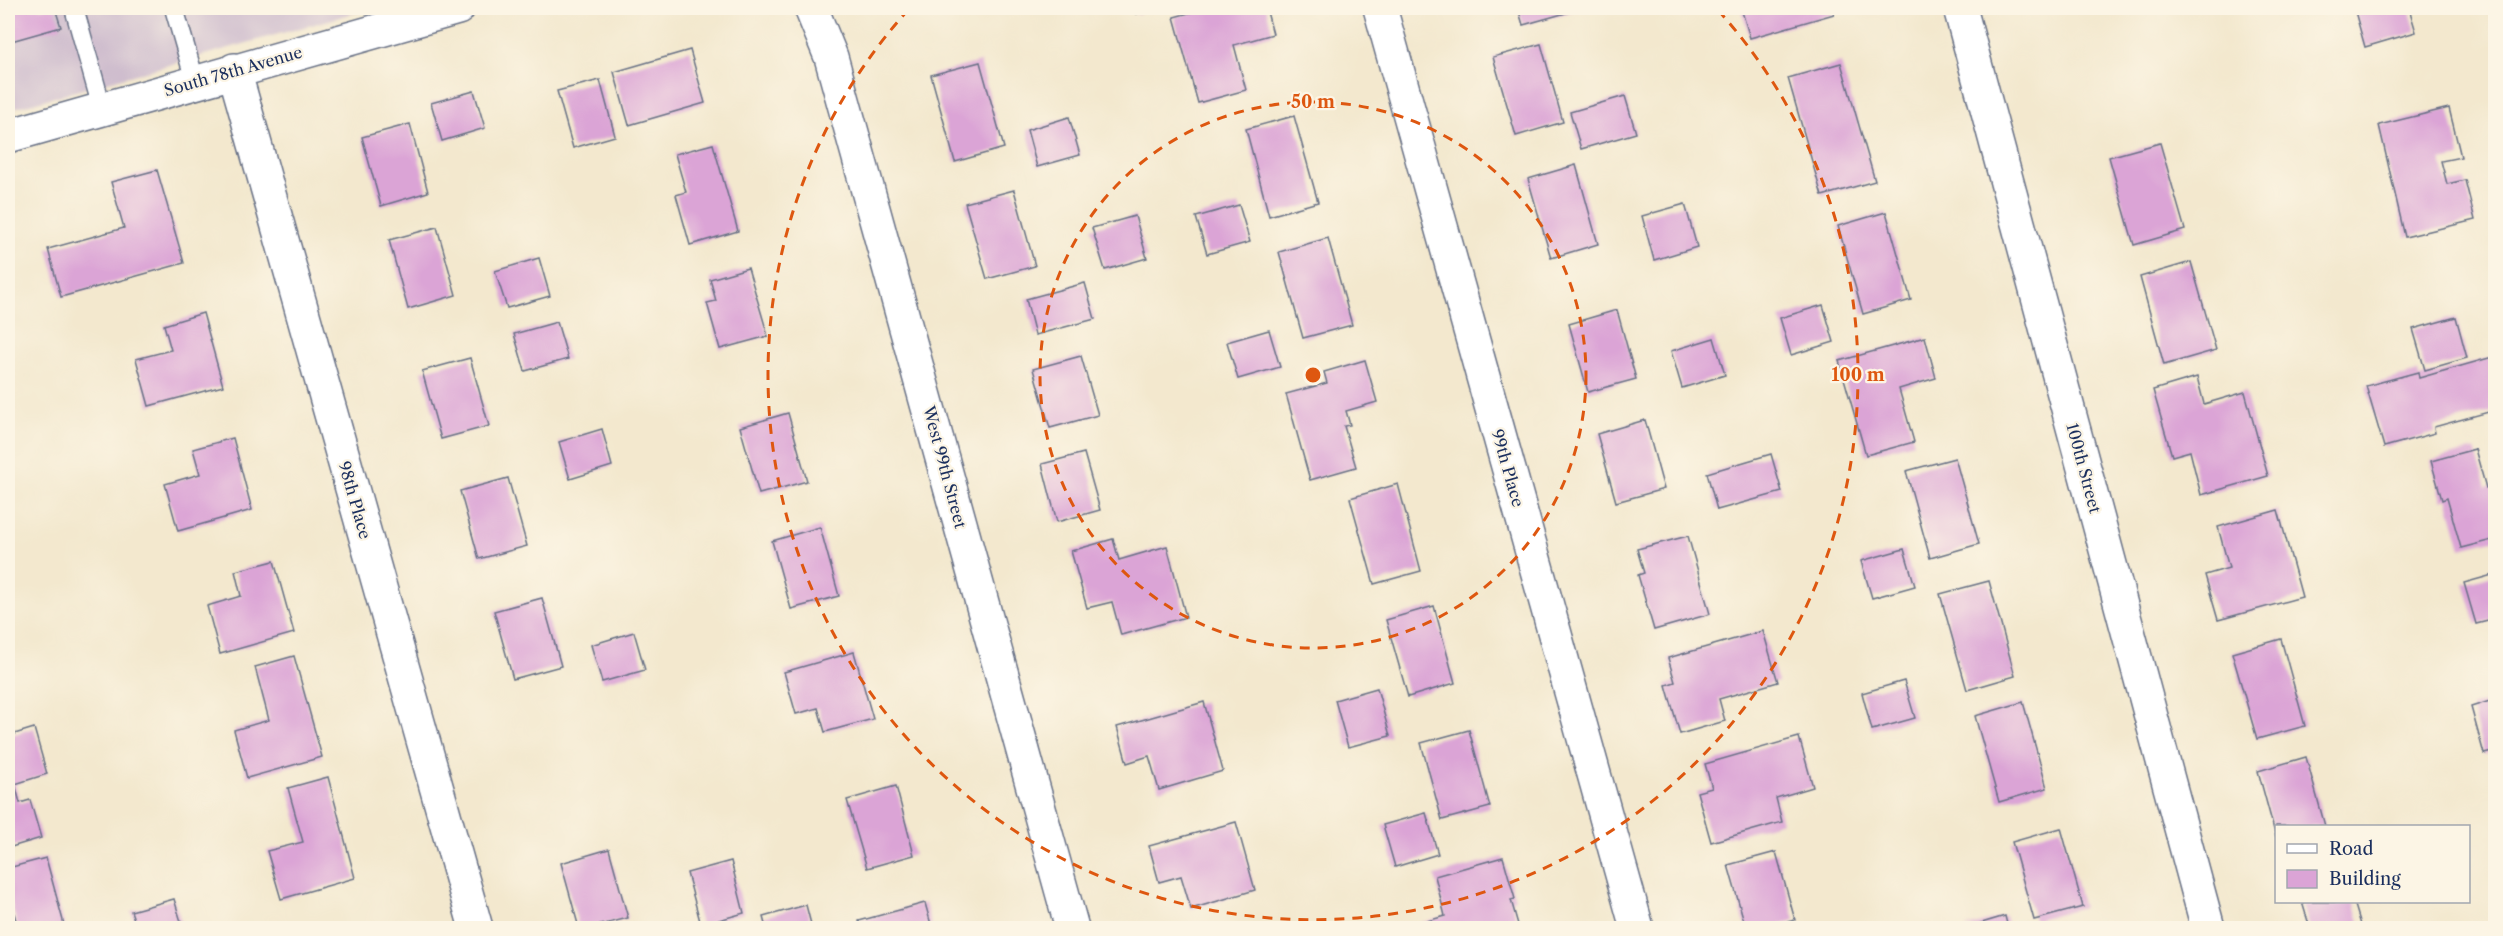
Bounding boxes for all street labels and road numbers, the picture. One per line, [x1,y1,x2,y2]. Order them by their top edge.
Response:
street label: South 78th Avenue [162,42,304,100]
street label: West 99th Street [919,403,971,531]
street label: 100th Street [2062,421,2106,515]
street label: 99th Place [1487,427,1529,509]
street label: 98th Place [334,459,376,541]

